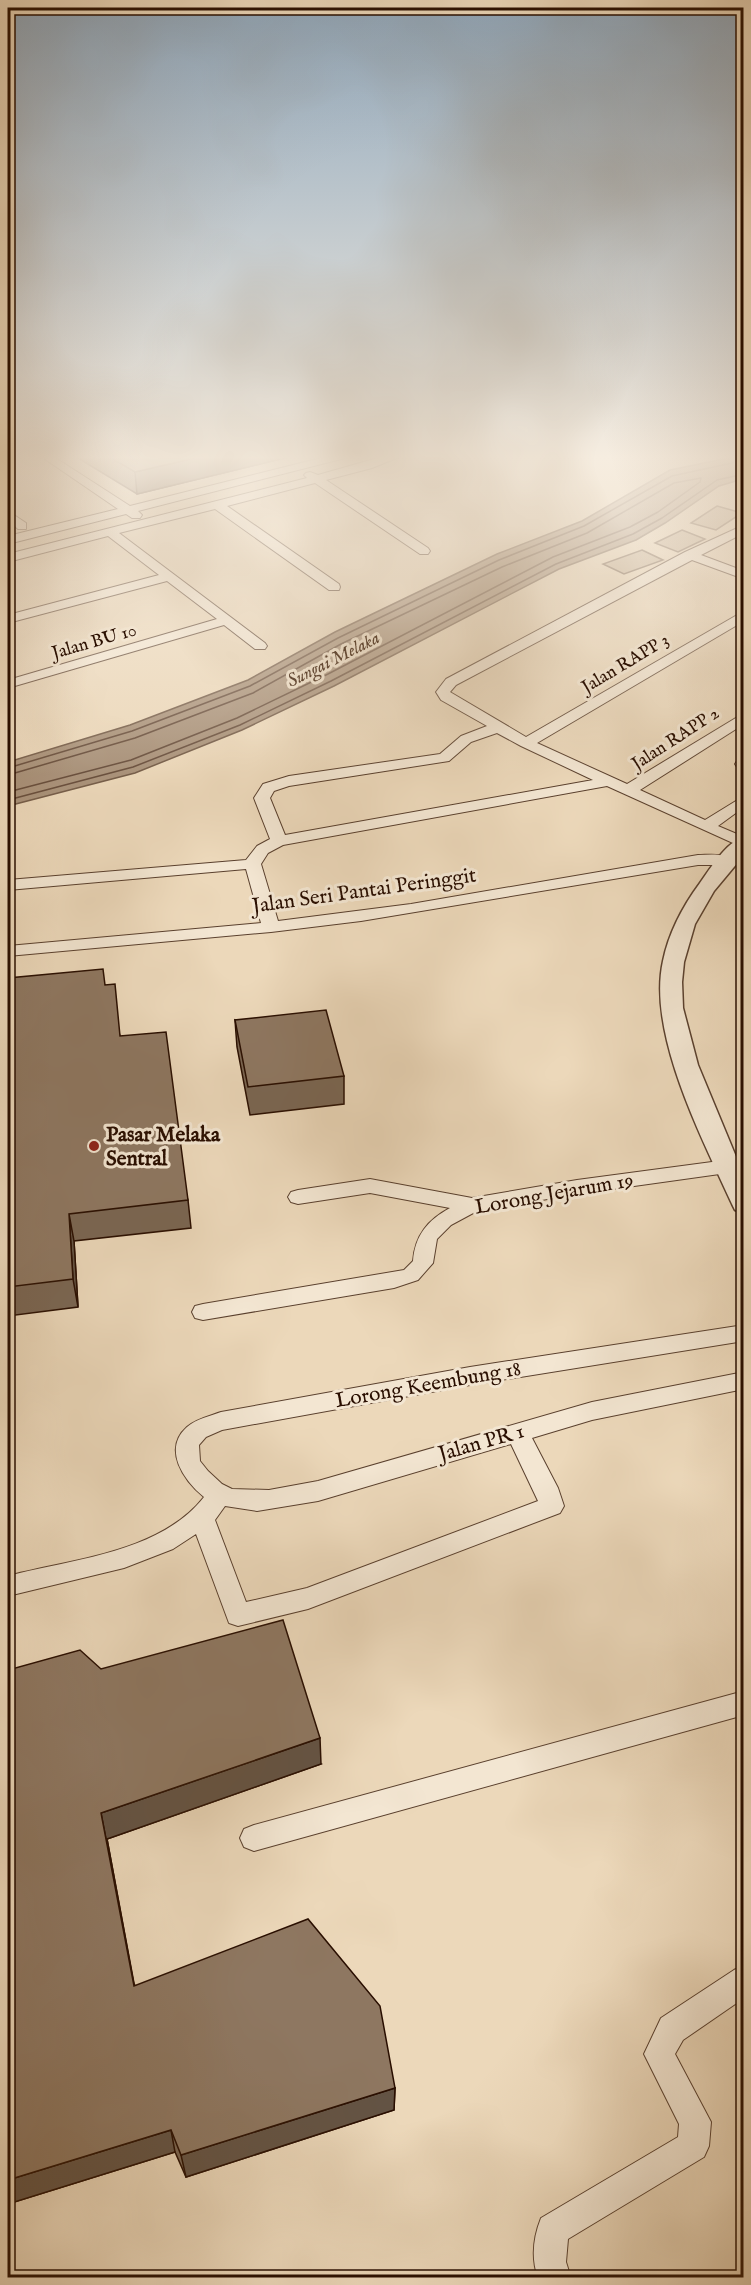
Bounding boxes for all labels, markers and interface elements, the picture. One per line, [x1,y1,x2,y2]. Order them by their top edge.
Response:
street label: Jalan BU 10 [47,619,139,666]
water label: Sungai Melaka [283,627,384,694]
street label: Jalan RAPP 3 [576,629,674,700]
street label: Jalan RAPP 2 [626,702,724,777]
street label: Jalan Seri Pantai Peringgit [248,862,478,921]
place label: Pasar Melaka Sentral [106,1122,221,1173]
marker: Pasar Melaka Sentral [87,1139,101,1153]
street label: Lorong Jejarum 19 [473,1167,636,1222]
street label: Lorong Keembung 18 [333,1356,523,1415]
street label: Jalan PR 1 [433,1418,527,1469]

